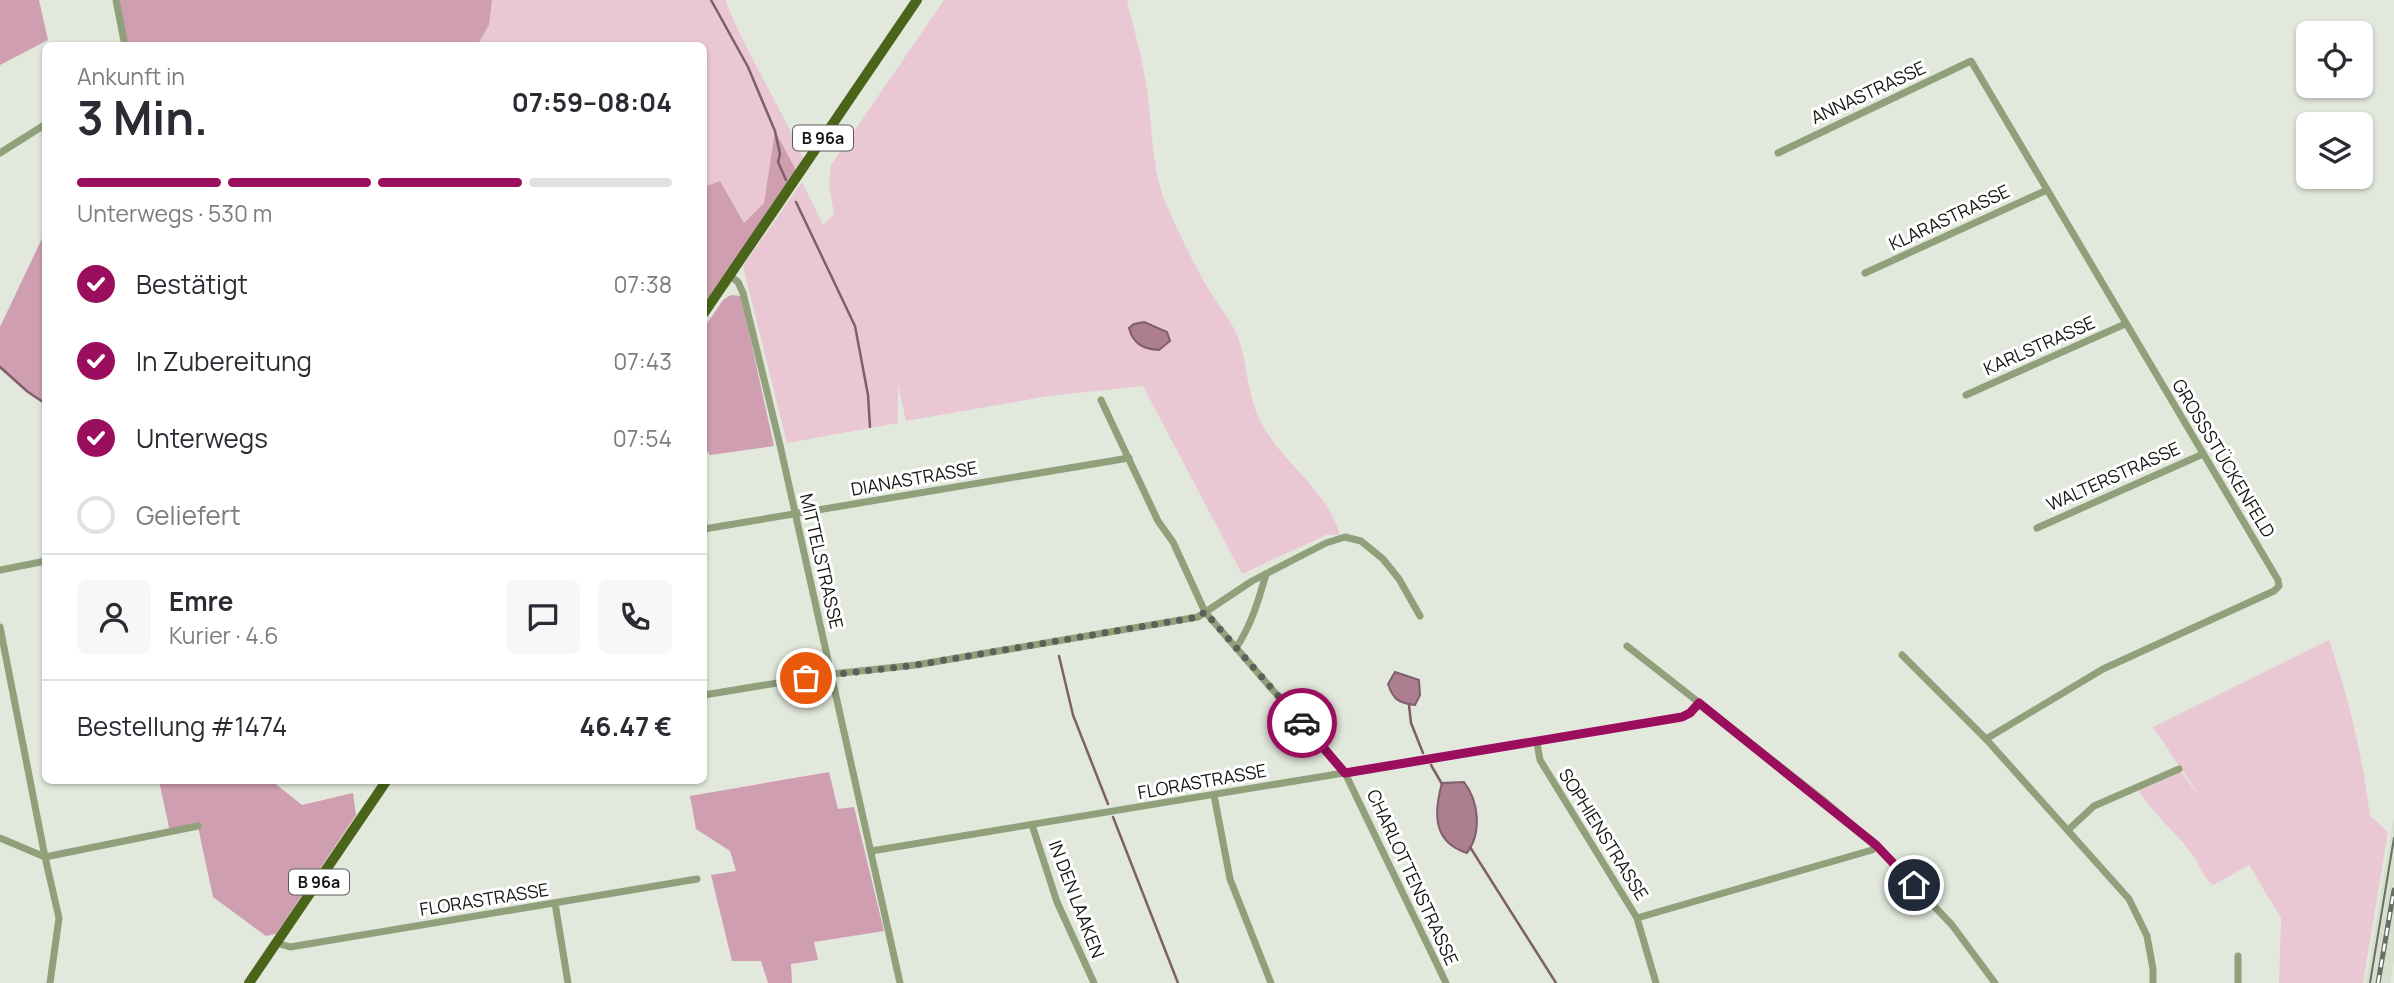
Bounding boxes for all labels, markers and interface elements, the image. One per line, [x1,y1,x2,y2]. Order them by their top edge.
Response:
map controls [2296,21,2373,189]
button: locate [2296,21,2373,98]
street label: ANNASTRASSE [1807,55,1929,129]
text: Ankunft in [77,60,185,92]
text: 07:59–08:04 [512,84,672,120]
text: 3 Min. [77,86,208,149]
button: layers [2296,112,2373,189]
road number: B 96a [793,126,853,150]
street label: KLARASTRASSE [1885,179,2013,255]
text: Unterwegs · 530 m [77,197,272,229]
icon: check [77,265,115,303]
text: Bestätigt [136,266,248,302]
text: 07:38 [613,268,672,300]
street label: KARLSTRASSE [1979,310,2099,380]
icon: check [77,342,115,380]
text: In Zubereitung [136,343,312,379]
text: 07:43 [613,345,672,377]
street label: GROSSSTÜCKENFELD [2167,374,2281,542]
icon: check [77,419,115,457]
text: Unterwegs [136,420,268,456]
text: 07:54 [613,422,672,454]
street label: WALTERSTRASSE [2042,436,2184,516]
street label: DIANASTRASSE [849,455,979,501]
street label: MITTELSTRASSE [795,491,849,631]
text: Geliefert [136,497,241,533]
button: person [77,580,151,654]
button: chat [506,580,580,654]
button: phone [598,580,672,654]
text: Emre [169,583,233,619]
text: Kurier · 4.6 [169,619,279,651]
pin [776,648,836,708]
icon: bag [787,659,825,697]
courier [1267,688,1337,758]
icon: car [1283,704,1321,742]
text: Bestellung #1474 [77,708,287,744]
text: 46.47 € [579,708,672,744]
street label: FLORASTRASSE [1136,758,1268,804]
street label: SOPHIENSTRASSE [1554,764,1654,904]
street label: CHARLOTTENSTRASSE [1362,785,1464,969]
street label: IN DEN LAAKEN [1044,837,1110,961]
pin [1884,855,1944,915]
icon: home [1895,866,1933,904]
road number: B 96a [289,870,349,894]
street label: FLORASTRASSE [418,877,550,921]

